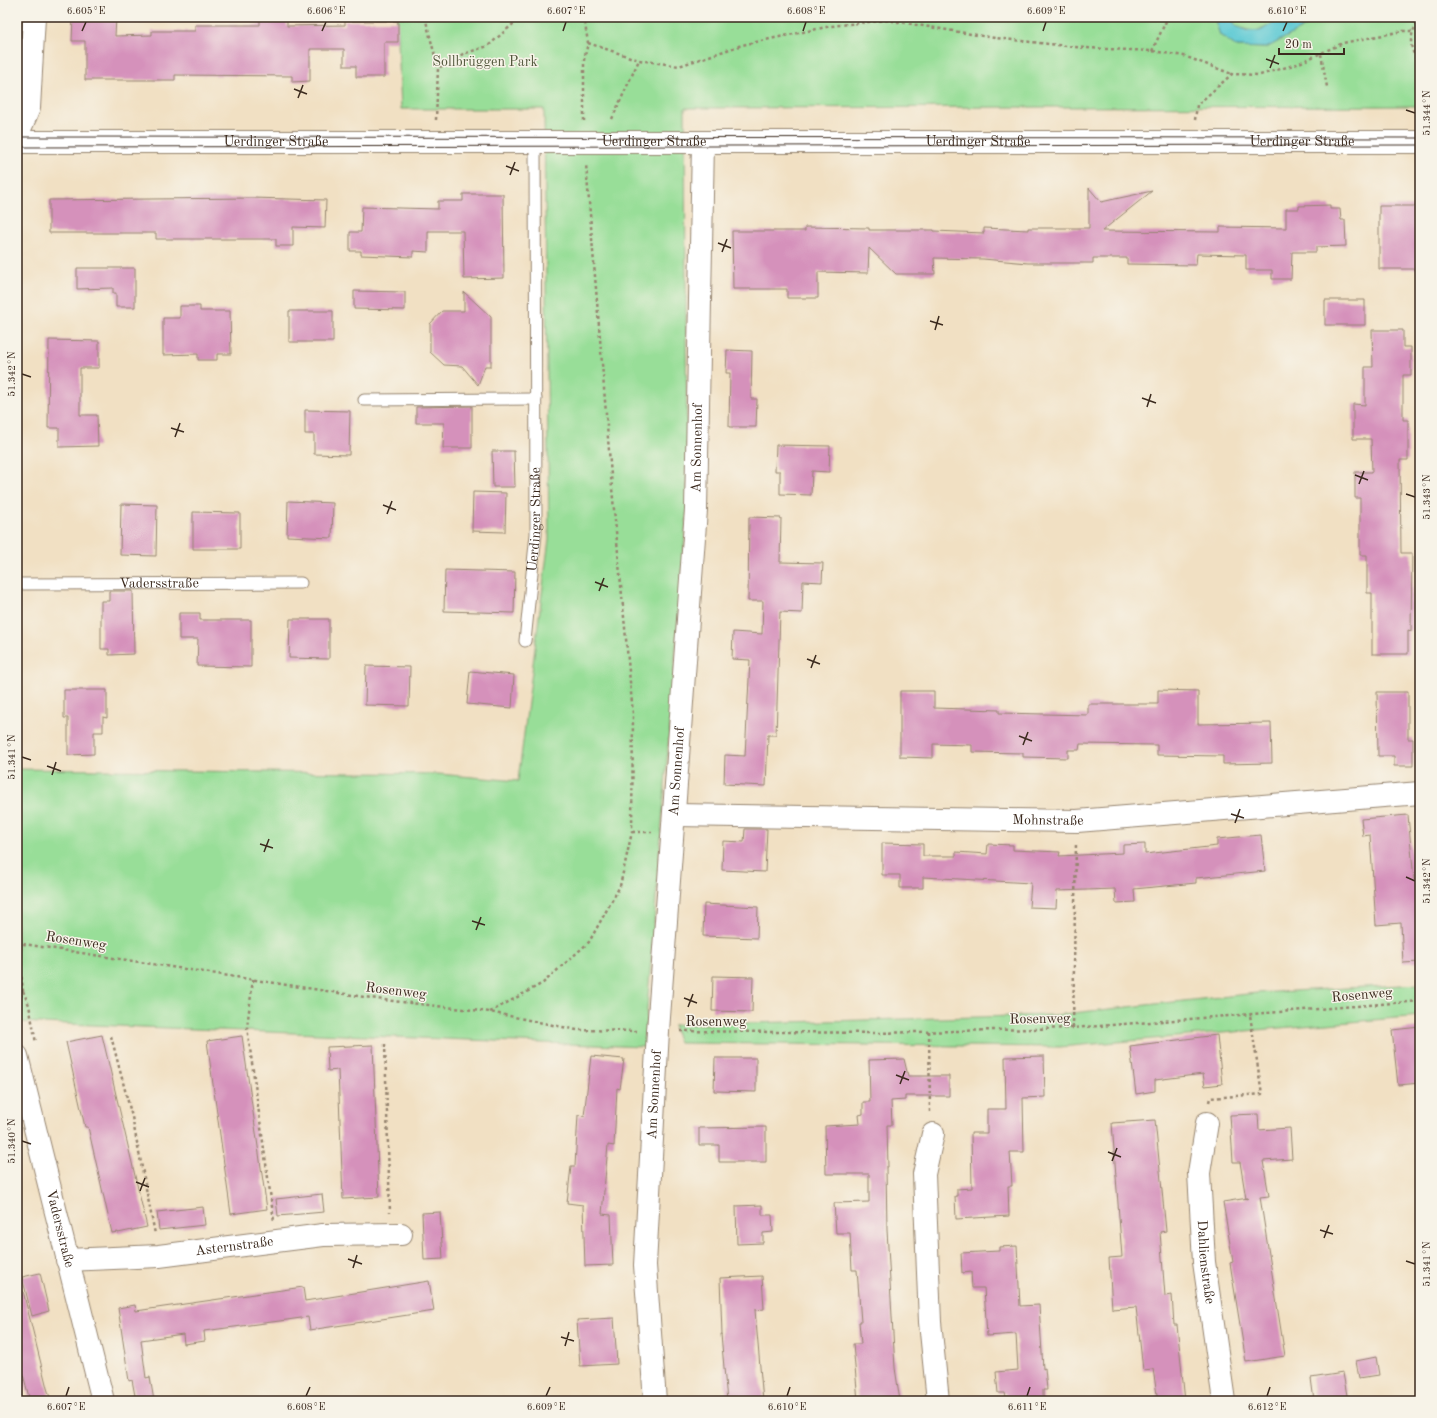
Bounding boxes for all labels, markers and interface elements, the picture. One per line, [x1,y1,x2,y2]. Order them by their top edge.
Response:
text: 6.605°E [67,6,105,16]
text: 6.606°E [307,6,345,16]
text: 6.607°E [547,6,585,16]
text: 6.608°E [787,6,825,16]
text: 6.609°E [1027,6,1065,16]
text: 6.610°E [1268,6,1306,16]
scale bar [1279,30,1344,56]
text: 20 m [1285,39,1312,51]
park label: Sollbrüggen Park [432,55,538,69]
text: 51.344°N [1422,90,1432,136]
street label: Uerdinger Straße [224,135,328,149]
street label: Uerdinger Straße [602,135,706,149]
street label: Uerdinger Straße [926,135,1030,149]
street label: Uerdinger Straße [1250,135,1354,149]
text: 51.342°N [7,351,17,397]
street label: Am Sonnenhof [689,402,705,493]
street label: Uerdinger Straße [525,467,543,573]
text: 51.343°N [1422,474,1432,520]
street label: Vadersstraße [119,576,199,591]
street label: Am Sonnenhof [667,725,687,817]
text: 51.341°N [7,734,17,780]
street label: Mohnstraße [1012,813,1084,828]
text: 51.342°N [1422,858,1432,904]
street label: Rosenweg [45,929,108,953]
street label: Rosenweg [365,980,428,1002]
street label: Rosenweg [1331,985,1394,1005]
street label: Rosenweg [1009,1011,1071,1027]
street label: Rosenweg [685,1015,747,1029]
street label: Am Sonnenhof [645,1048,664,1140]
text: 51.340°N [7,1118,17,1164]
street label: Vadersstraße [44,1188,76,1269]
street label: Dahlienstraße [1195,1220,1217,1305]
street label: Asternstraße [194,1234,274,1258]
text: 51.341°N [1422,1241,1432,1287]
text: 6.607°E [47,1402,85,1412]
text: 6.608°E [287,1402,325,1412]
text: 6.609°E [527,1402,565,1412]
text: 6.610°E [768,1402,806,1412]
text: 6.611°E [1008,1402,1046,1412]
text: 6.612°E [1248,1402,1286,1412]

